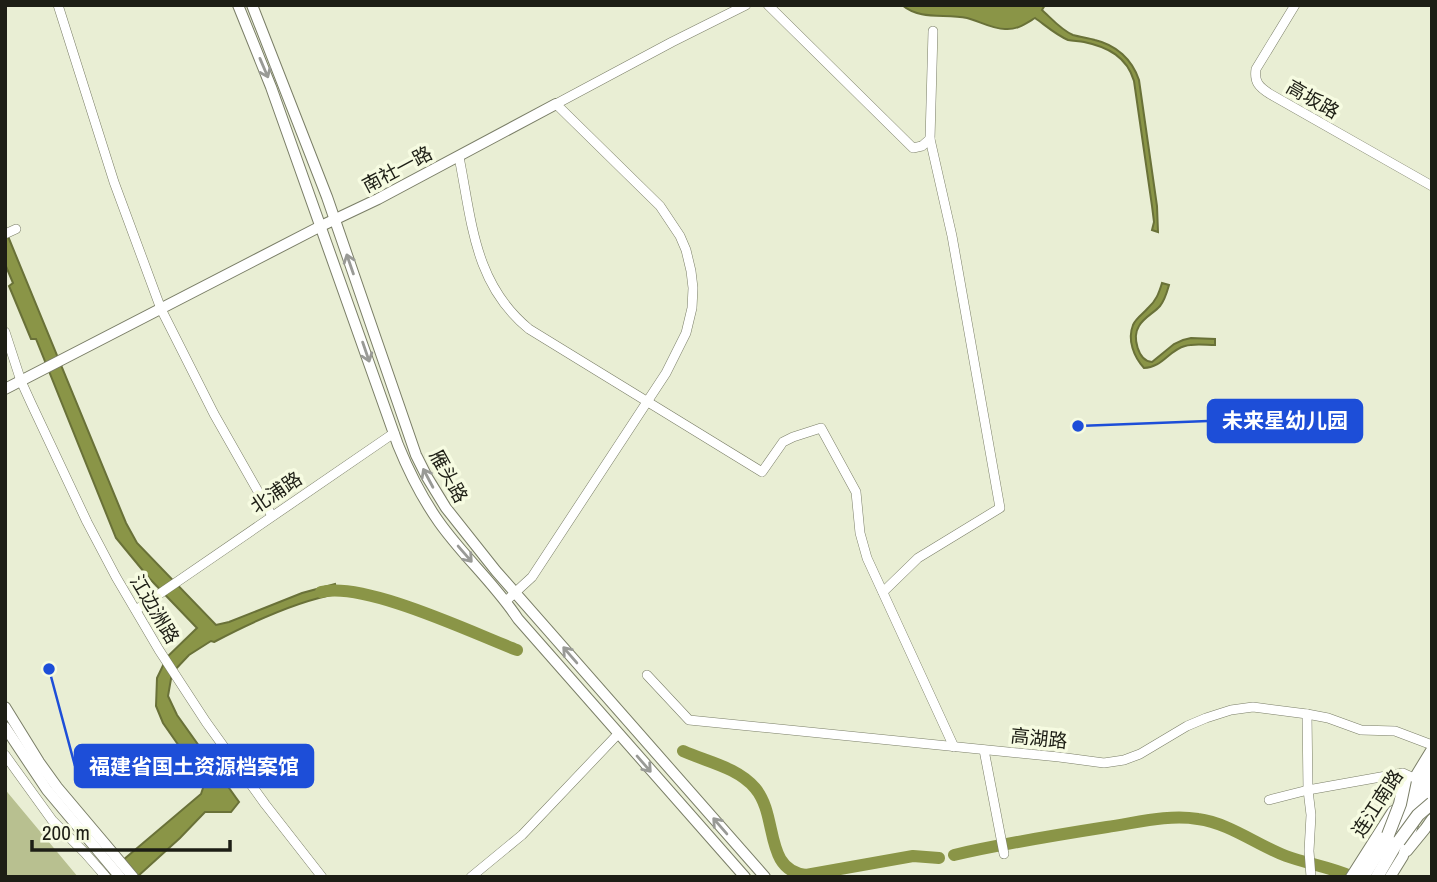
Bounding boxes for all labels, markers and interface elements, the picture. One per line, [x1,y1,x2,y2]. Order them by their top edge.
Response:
one-way arrow [258,57,271,79]
street label: 高坂路 [1282,73,1344,125]
street label: 南社一路 [357,140,437,198]
one-way arrow [343,254,355,276]
one-way arrow [361,340,373,362]
callout: 未来星幼儿园 [1208,400,1362,442]
text: 未来星幼儿园 [1222,406,1348,435]
street label: 雁头路 [424,445,474,507]
street label: 北浦路 [245,465,307,519]
one-way arrow [420,468,434,489]
one-way arrow [457,545,473,563]
street label: 江边洲路 [124,570,186,648]
one-way arrow [562,646,578,664]
street label: 高湖路 [1009,722,1069,754]
callout: 福建省国土资源档案馆 [75,745,313,787]
text: 福建省国土资源档案馆 [89,752,299,781]
one-way arrow [636,755,653,772]
street label: 连江南路 [1345,764,1409,842]
scale bar [32,808,229,852]
one-way arrow [712,817,728,835]
text: 200 m [42,818,90,847]

